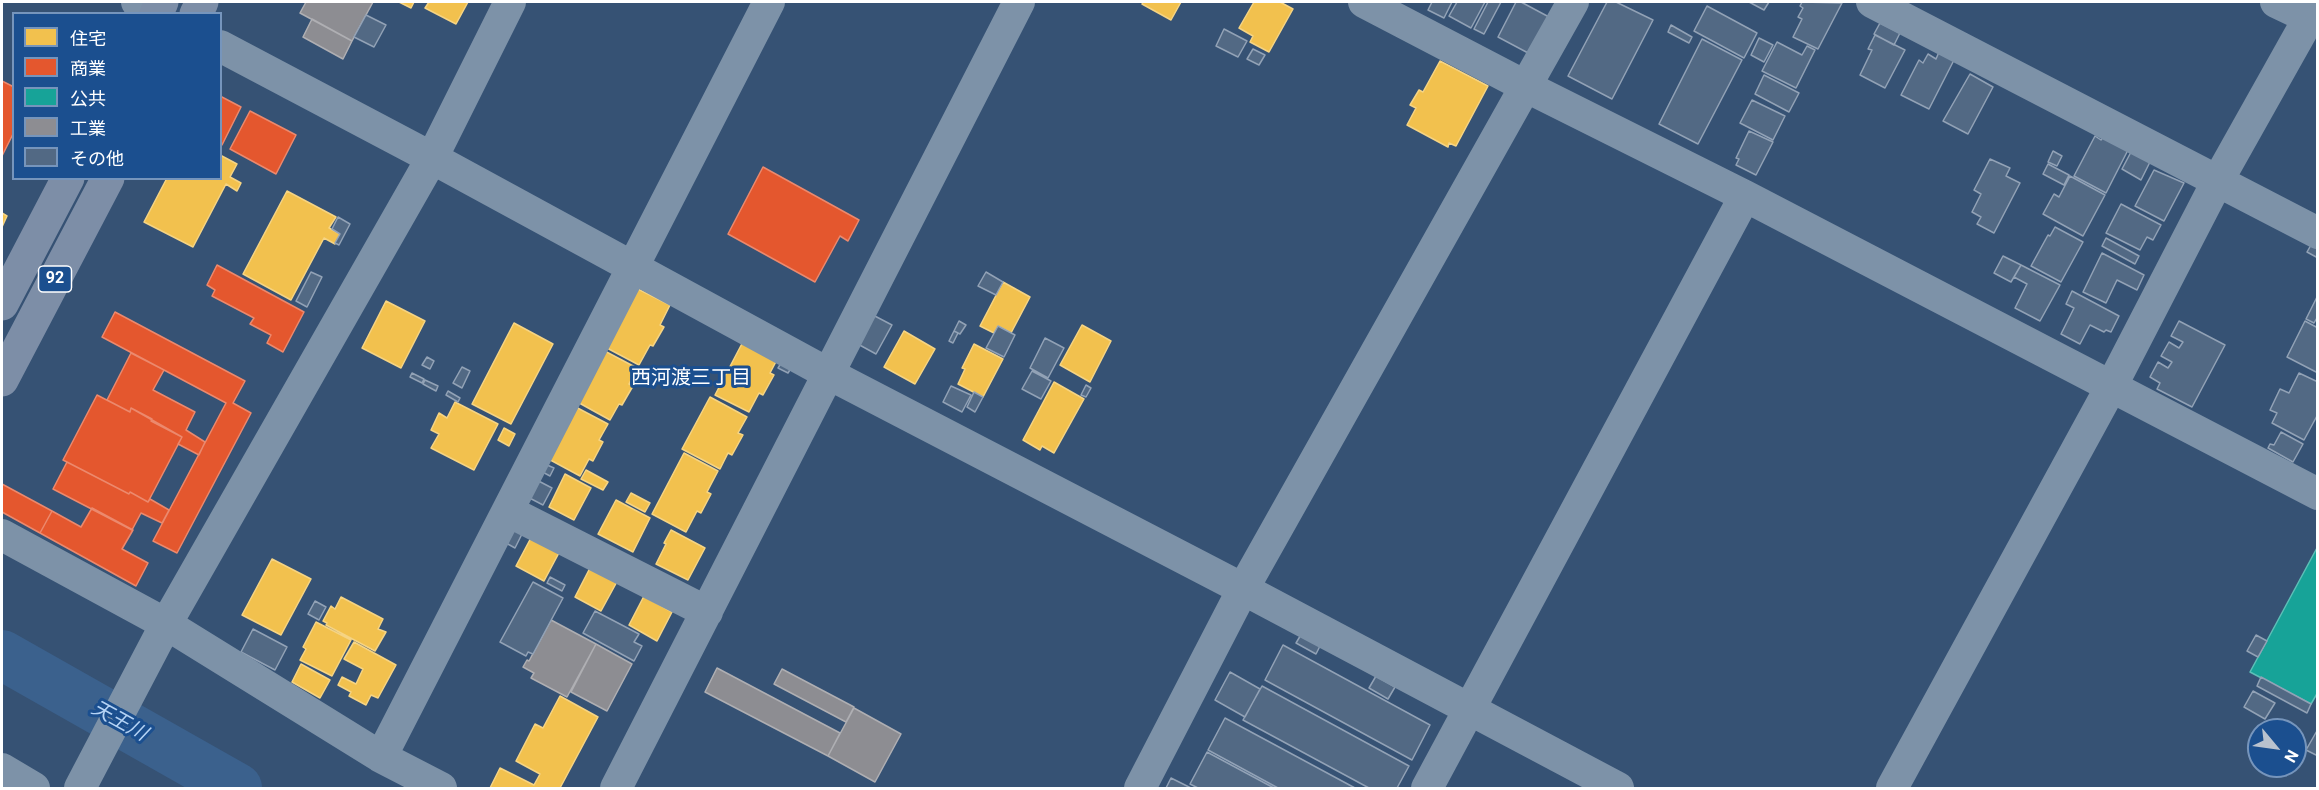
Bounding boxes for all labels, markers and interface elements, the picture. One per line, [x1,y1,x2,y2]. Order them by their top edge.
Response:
legend [12,12,222,180]
text: 住宅 [70,28,106,49]
text: 商業 [70,58,106,79]
text: 公共 [70,88,106,109]
text: 工業 [70,118,106,139]
text: その他 [70,148,124,169]
road number: 92 [38,266,72,292]
district label: 西河渡三丁目 [631,367,751,391]
water label: 天王川 [87,697,151,747]
north arrow [2247,718,2307,778]
text: N [2280,746,2302,766]

